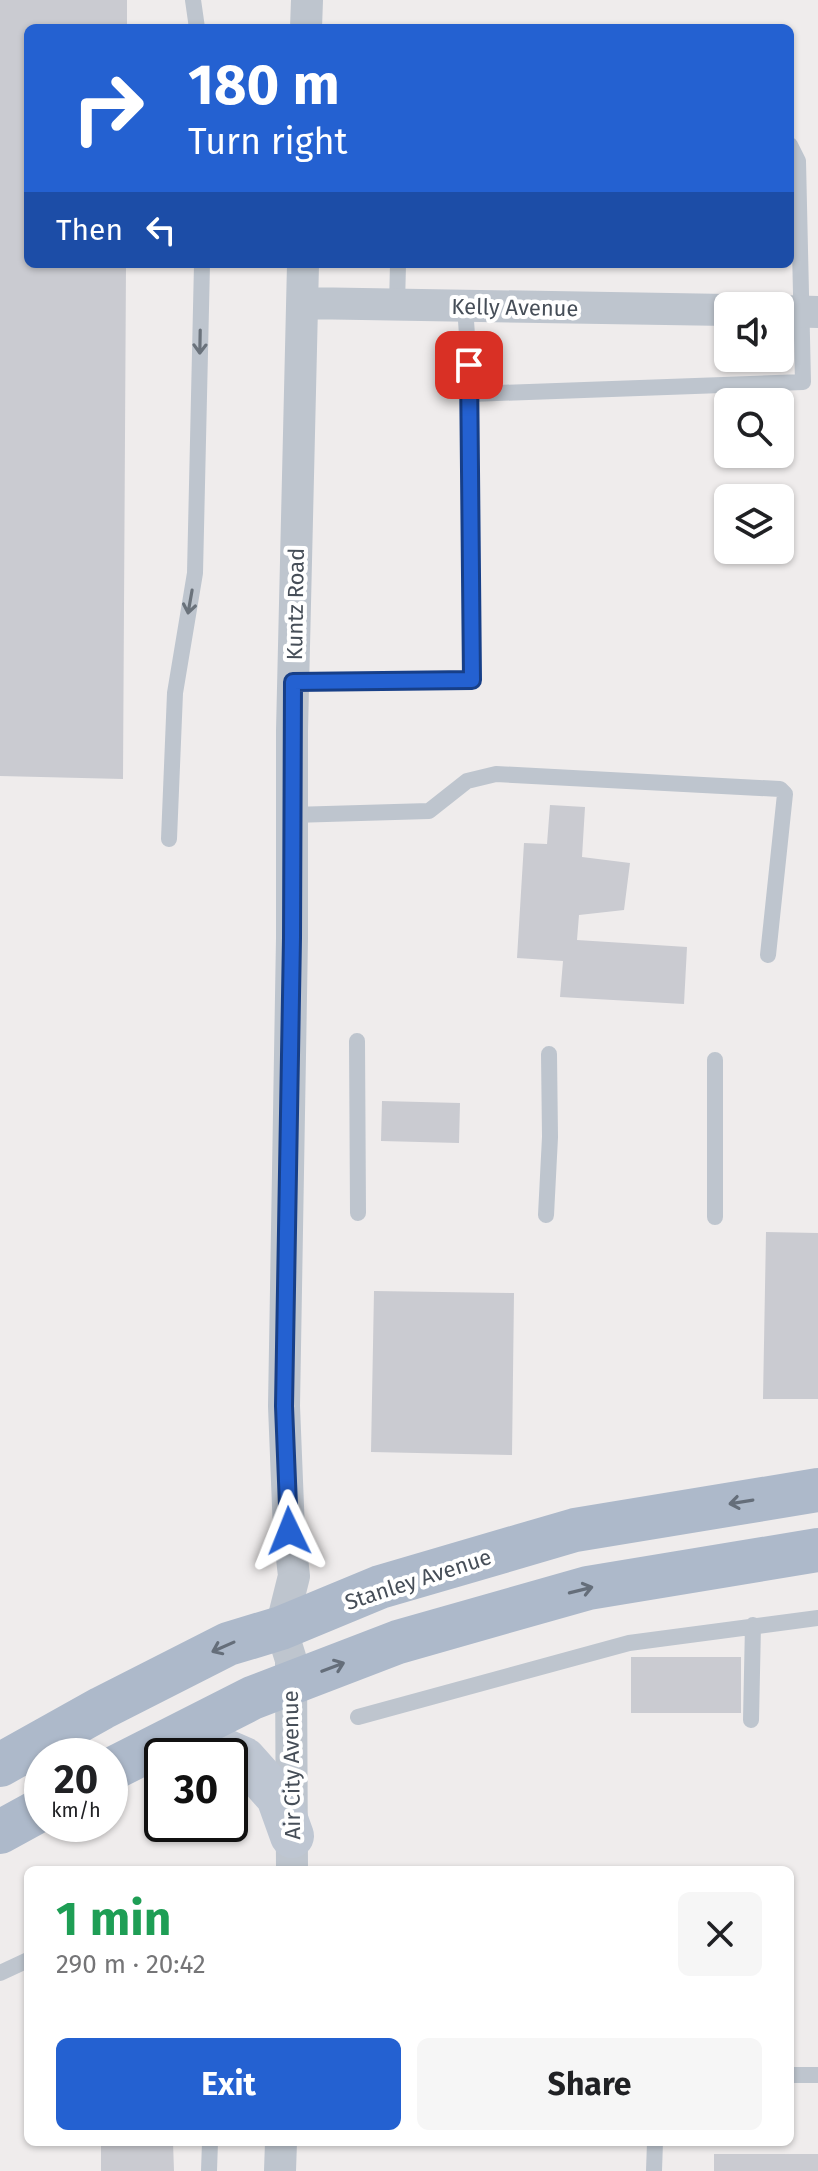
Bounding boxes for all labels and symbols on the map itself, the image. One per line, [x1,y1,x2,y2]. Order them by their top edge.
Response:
street label: Kelly Avenue [451,293,579,322]
one-way arrow [193,328,208,355]
pin [435,331,503,399]
street label: Kuntz Road [281,547,310,661]
one-way arrow [182,588,197,614]
position arrow [247,1489,331,1573]
one-way arrow [729,1496,754,1511]
street label: Stanley Avenue [341,1543,495,1616]
one-way arrow [568,1582,594,1597]
one-way arrow [211,1640,235,1655]
one-way arrow [320,1659,345,1673]
street label: Air City Avenue [277,1690,306,1840]
speed limit sign: 30 [144,1738,248,1842]

